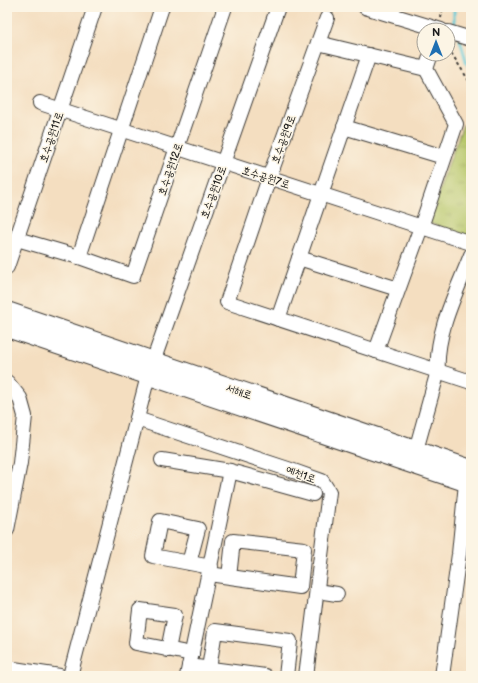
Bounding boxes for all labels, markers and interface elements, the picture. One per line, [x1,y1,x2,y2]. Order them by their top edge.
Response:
north arrow [416,22,456,62]
text: N [432,26,440,39]
street label: 호수공원11로 [37,110,66,164]
street label: 호수공원9로 [269,113,298,165]
street label: 호수공원12로 [155,141,186,197]
street label: 호수공원10로 [198,164,229,220]
street label: 호수공원7로 [240,164,292,191]
street label: 서해로 [224,381,254,402]
street label: 예천1로 [284,463,318,486]

